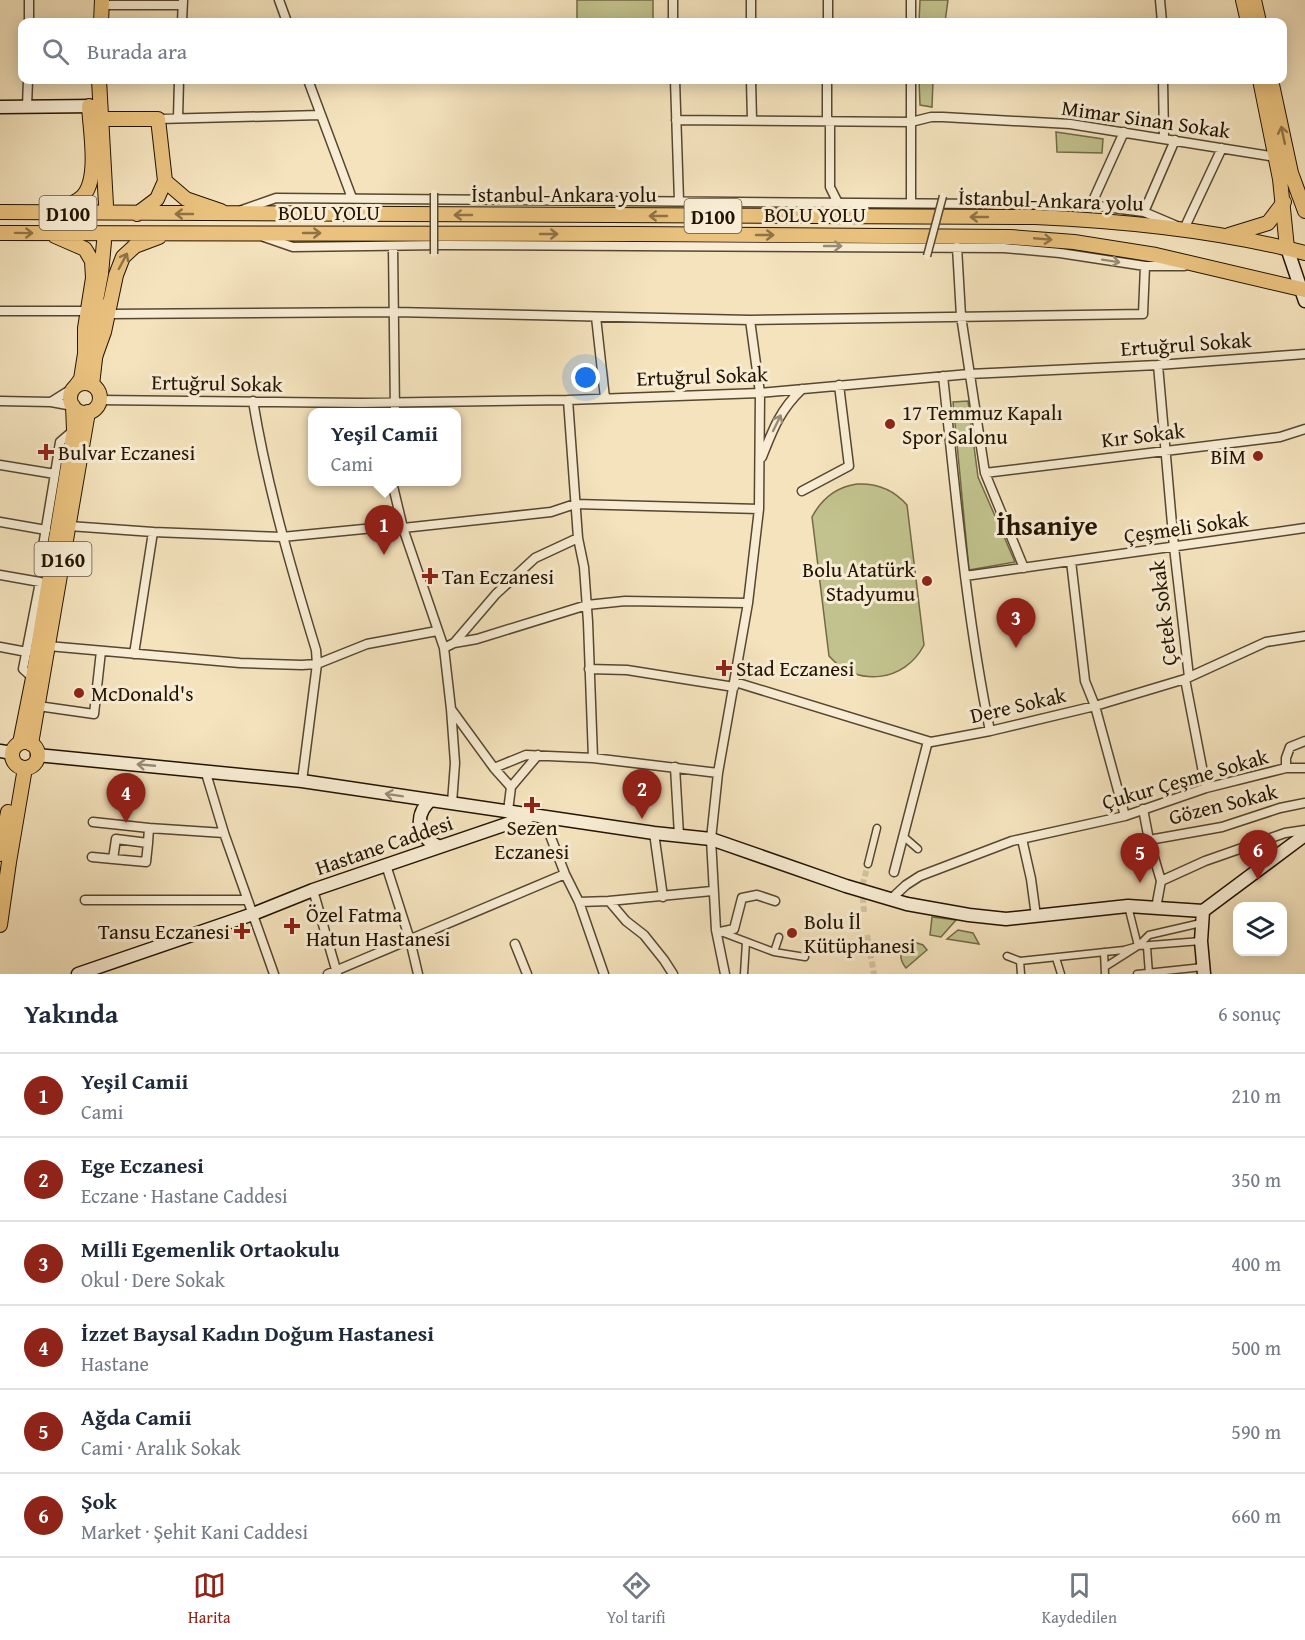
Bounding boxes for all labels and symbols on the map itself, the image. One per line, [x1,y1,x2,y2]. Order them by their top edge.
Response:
street label: Mimar Sinan Sokak [1060,92,1233,146]
one-way arrow [1277,126,1288,145]
street label: İstanbul-Ankara yolu [471,179,657,210]
street label: İstanbul-Ankara yolu [958,181,1145,219]
road number: D100 [40,196,97,230]
street label: BOLU YOLU [278,197,380,228]
road number: D100 [684,199,742,233]
street label: BOLU YOLU [764,199,866,230]
one-way arrow [174,208,194,220]
one-way arrow [453,209,473,221]
one-way arrow [648,210,668,222]
one-way arrow [969,211,989,223]
one-way arrow [13,227,33,239]
one-way arrow [301,227,321,239]
one-way arrow [538,228,558,240]
one-way arrow [754,229,774,241]
one-way arrow [1033,234,1053,245]
one-way arrow [823,240,843,252]
one-way arrow [118,252,129,270]
one-way arrow [1101,256,1121,267]
street label: Ertuğrul Sokak [1119,324,1253,364]
street label: Ertuğrul Sokak [636,358,768,394]
your location [571,363,600,392]
street label: Ertuğrul Sokak [151,366,283,400]
place label: 17 Temmuz Kapalı Spor Salonu [902,397,1063,452]
one-way arrow [771,414,783,432]
street label: Kır Sokak [1100,414,1187,455]
marker: 17 Temmuz Kapalı Spor Salonu [883,417,897,431]
place label: Bulvar Eczanesi [58,437,195,468]
place label: BİM [1210,441,1246,472]
marker: Bulvar Eczanesi [39,445,53,459]
marker: BİM [1251,449,1265,463]
street label: Çeşmeli Sokak [1122,503,1250,551]
district label: İhsaniye [996,505,1098,545]
pin: 1 [364,506,404,555]
road number: D160 [34,542,92,576]
place label: Bolu Atatürk Stadyumu [802,554,916,609]
street label: Çetek Sokak [1141,558,1185,668]
place label: Tan Eczanesi [442,561,554,592]
marker: Tan Eczanesi [423,569,437,583]
marker: Bolu Atatürk Stadyumu [920,574,934,588]
pin: 3 [996,598,1036,648]
place label: Stad Eczanesi [736,653,854,684]
marker: Stad Eczanesi [717,661,731,675]
place label: McDonald's [91,678,194,709]
street label: Dere Sokak [967,679,1069,731]
marker: McDonald's [72,686,86,700]
street label: Çukur Çeşme Sokak [1098,740,1272,818]
one-way arrow [137,759,157,770]
pin: 2 [622,770,662,819]
pin: 4 [106,774,146,823]
street label: Gözen Sokak [1166,775,1281,832]
one-way arrow [384,789,404,800]
marker: Sezen Eczanesi [525,798,539,812]
street label: Hastane Caddesi [311,807,457,883]
place label: Sezen Eczanesi [495,812,570,867]
pin: 6 [1238,830,1278,880]
pin: 5 [1120,834,1160,883]
place label: Özel Fatma Hatun Hastanesi [306,899,451,954]
place label: Bolu İl Kütüphanesi [804,906,916,961]
place label: Tansu Eczanesi [98,916,230,947]
marker: Özel Fatma Hatun Hastanesi [283,917,301,935]
marker: Tansu Eczanesi [235,924,249,938]
marker: Bolu İl Kütüphanesi [785,926,799,940]

